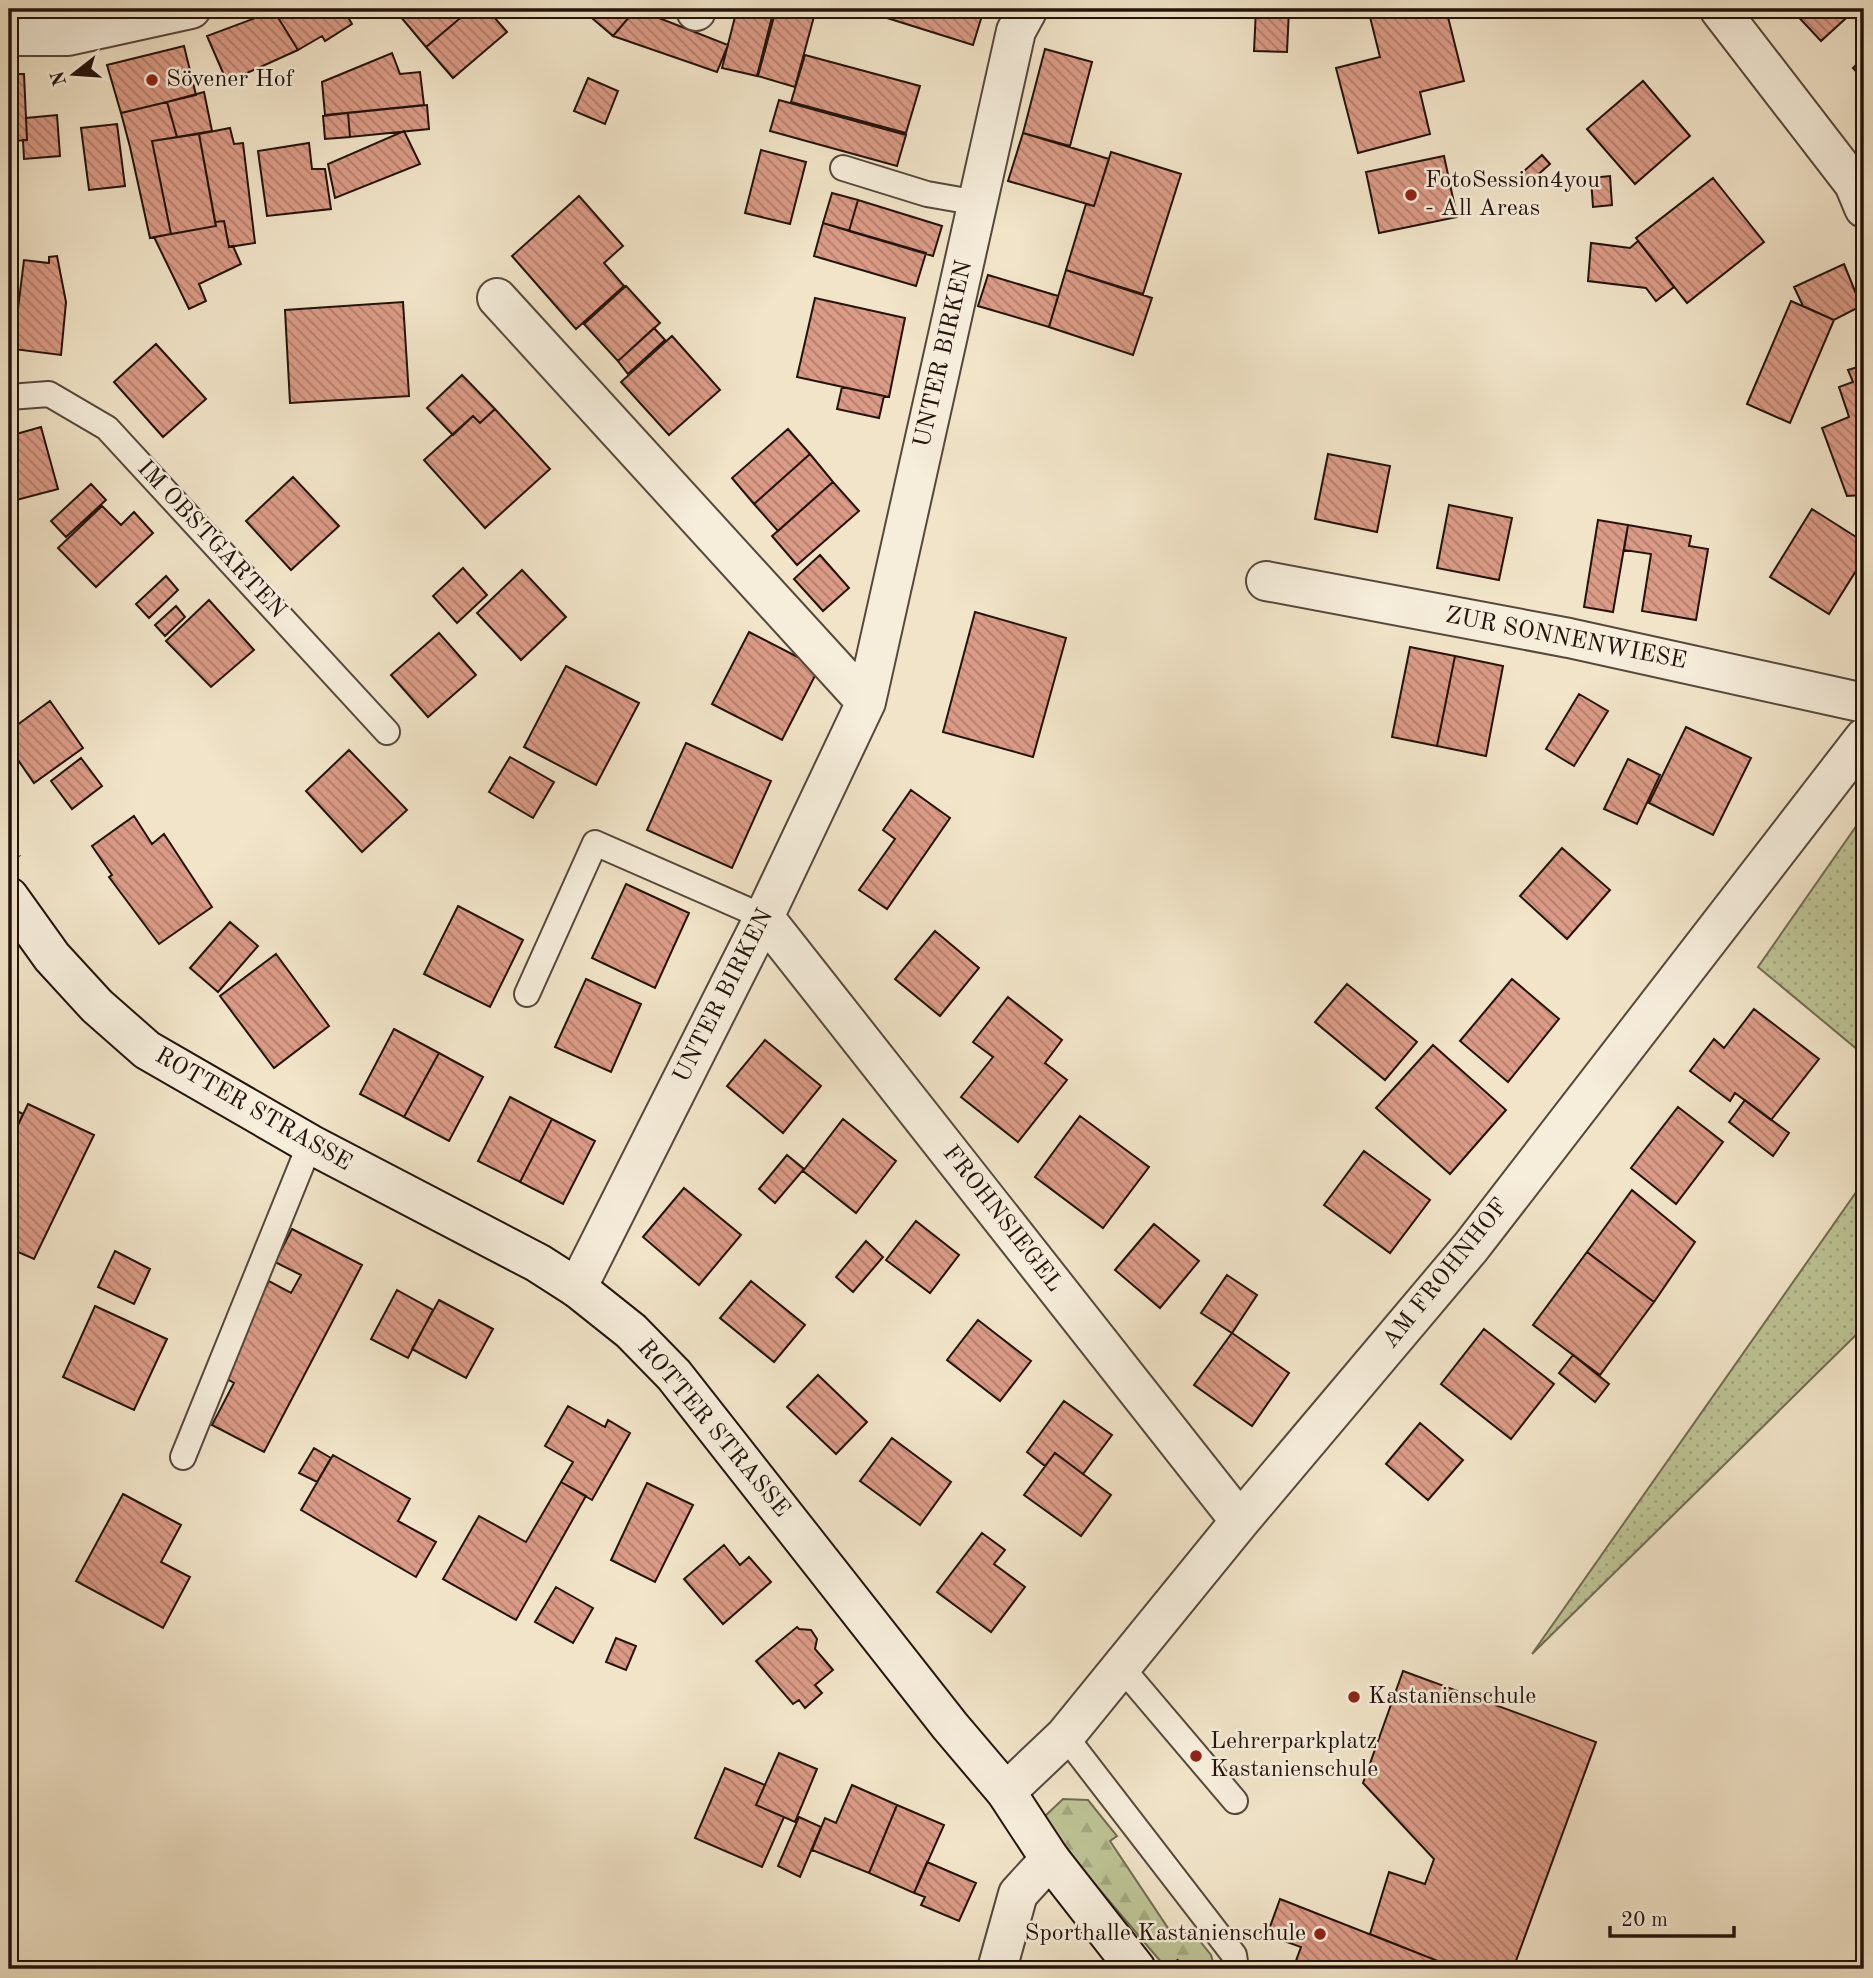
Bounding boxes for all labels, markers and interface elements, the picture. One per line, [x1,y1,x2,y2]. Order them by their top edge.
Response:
north arrow [38,38,108,108]
text: N [49,68,71,88]
place label: Sövener Hof [166,68,295,92]
marker: Sövener Hof [144,72,160,88]
place label: FotoSession4you - All Areas [1425,169,1600,221]
marker: FotoSession4you - All Areas [1403,187,1419,203]
street label: UNTER BIRKEN [911,258,977,450]
street label: IM OBSTGARTEN [132,457,290,623]
street label: ZUR SONNENWIESE [1443,604,1689,674]
street label: UNTER BIRKEN [670,905,778,1087]
street label: ROTTER STRASSE [151,1044,355,1176]
street label: FROHNSIEGEL [938,1141,1066,1297]
street label: AM FROHNHOF [1379,1195,1513,1353]
street label: ROTTER STRASSE [632,1336,794,1522]
place label: Kastanienschule [1368,1685,1536,1709]
marker: Kastanienschule [1346,1689,1362,1705]
place label: Lehrerparkplatz Kastanienschule [1210,1730,1378,1782]
marker: Lehrerparkplatz Kastanienschule [1188,1748,1204,1764]
scale bar [1610,1894,1735,1938]
text: 20 m [1621,1910,1668,1931]
place label: Sporthalle Kastanienschule [1025,1922,1306,1946]
marker: Sporthalle Kastanienschule [1312,1926,1328,1942]

